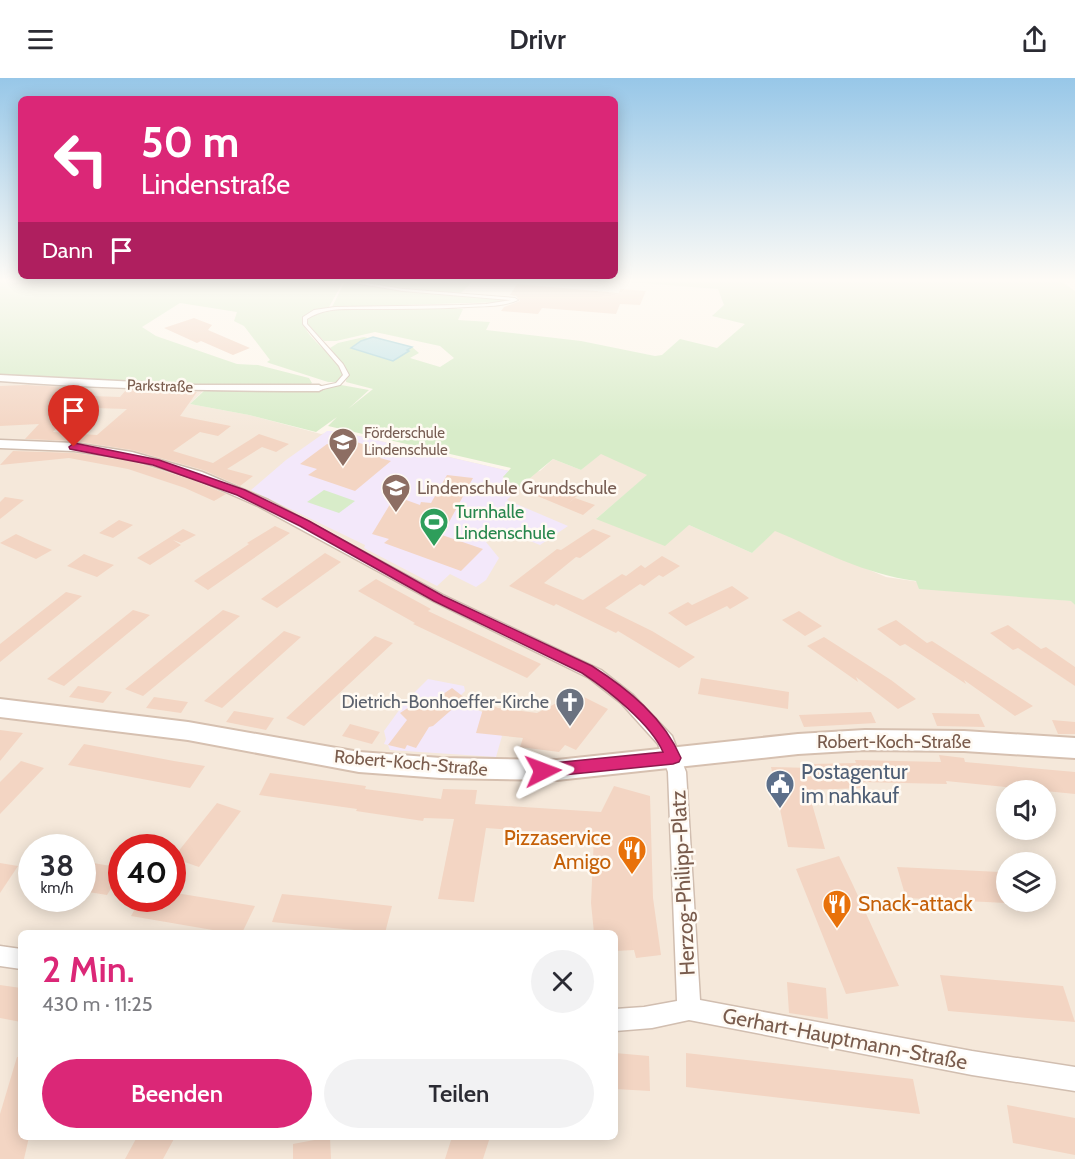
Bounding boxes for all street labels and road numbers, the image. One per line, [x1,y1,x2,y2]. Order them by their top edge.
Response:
street label: Parkstraße [127,376,194,396]
street label: Robert-Koch-Straße [817,731,971,753]
street label: Robert-Koch-Straße [333,745,489,781]
street label: Herzog-Philipp-Platz [665,790,700,976]
street label: Gerhart-Hauptmann-Straße [721,1003,970,1075]

